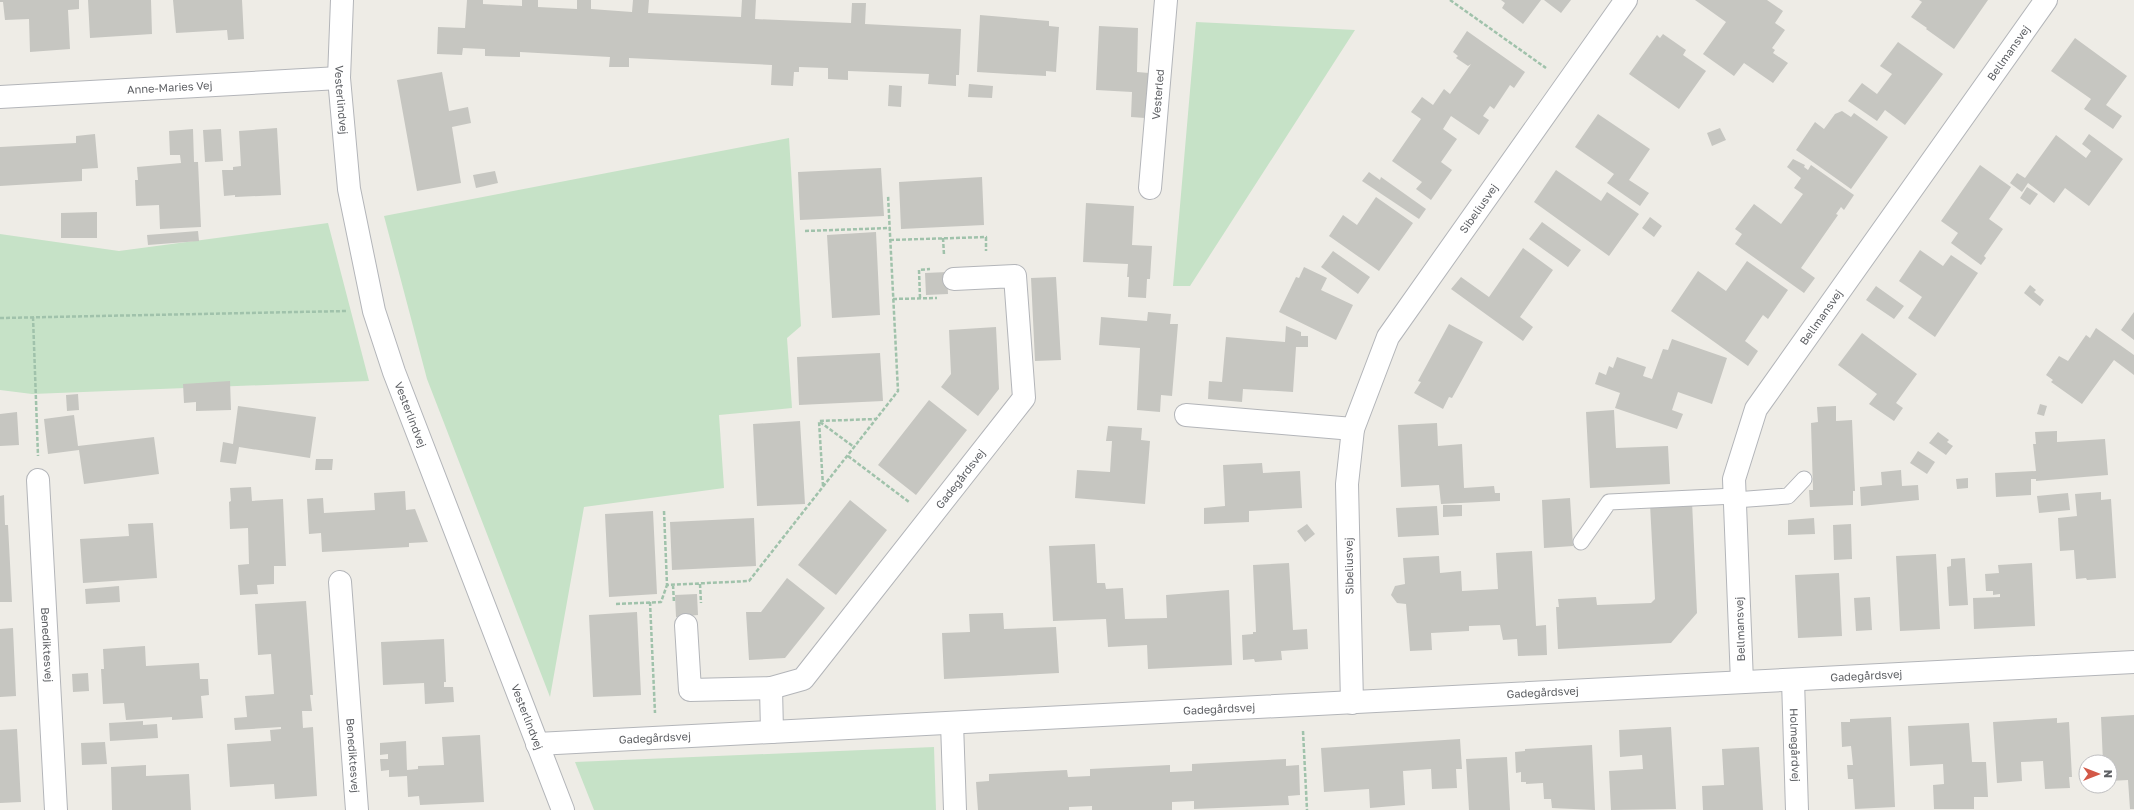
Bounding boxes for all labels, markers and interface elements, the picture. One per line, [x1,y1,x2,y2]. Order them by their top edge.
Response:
street label: Bellmansvej [1984,22,2032,83]
street label: Vesterlindvej [333,65,351,135]
street label: Vesterled [1149,69,1166,120]
street label: Anne-Maries Vej [127,78,213,96]
street label: Sibeliusvej [1456,181,1500,236]
street label: Bellmansvej [1797,287,1845,347]
street label: Vesterlindvej [392,380,430,449]
street label: Gadegårdsvej [933,446,987,511]
street label: Sibeliusvej [1341,537,1355,595]
street label: Bellmansvej [1732,596,1747,662]
street label: Benediktesvej [39,607,56,683]
street label: Gadegårdsvej [1830,667,1903,684]
street label: Vesterlindvej [509,682,546,752]
street label: Gadegårdsvej [1506,684,1579,700]
street label: Gadegårdsvej [1183,700,1256,717]
street label: Holmegårdvej [1788,708,1803,782]
street label: Benediktesvej [344,718,363,793]
street label: Gadegårdsvej [618,729,691,746]
north arrow [2078,754,2118,794]
text: N [2102,770,2115,778]

